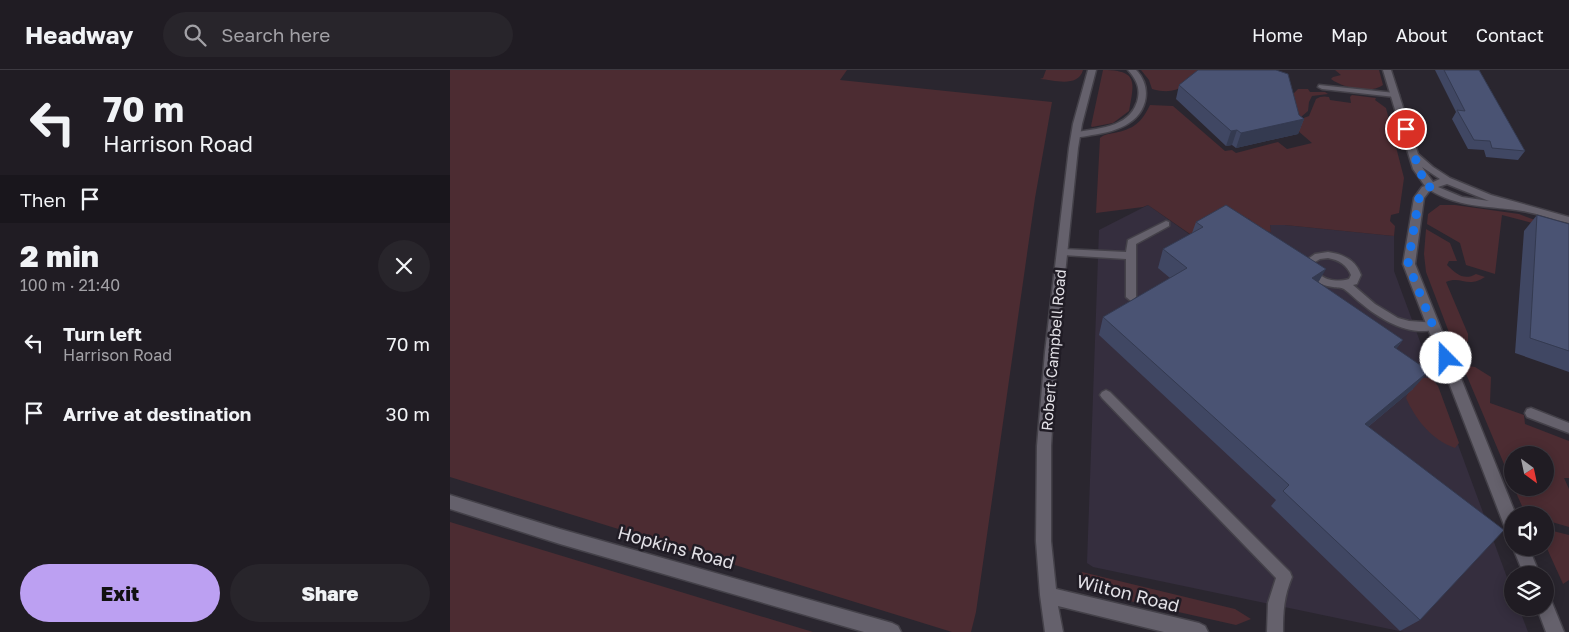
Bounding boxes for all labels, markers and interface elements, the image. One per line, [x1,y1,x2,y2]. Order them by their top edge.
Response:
search box [163,12,513,57]
text: Headway [25,20,133,49]
icon: search [181,21,209,49]
text: Search here [221,23,330,46]
text: Home [1252,24,1303,46]
text: Map [1331,24,1368,46]
text: About [1396,24,1448,46]
text: Contact [1476,24,1544,46]
text: 70 m [103,88,184,130]
icon: left [20,90,85,155]
pin [1385,108,1427,150]
icon: arrive [1392,115,1420,143]
text: Harrison Road [103,130,253,157]
icon: arrive [76,185,104,213]
text: Then [20,188,66,211]
text: 2 min [20,238,99,274]
button: close [378,240,430,292]
street label: Robert Campbell Road [1037,268,1069,431]
text: 100 m · 21:40 [20,275,120,295]
text: Turn left [63,322,142,345]
icon: left [20,329,48,357]
position arrow [1419,331,1471,383]
text: 70 m [387,332,430,355]
text: Harrison Road [63,345,172,365]
icon: arrive [20,399,48,427]
text: Arrive at destination [63,402,251,425]
text: 30 m [386,402,430,425]
north arrow [1504,446,1554,496]
map controls [1504,446,1554,616]
button: sound [1504,506,1554,556]
street label: Hopkins Road [616,521,737,573]
button: Exit [20,564,220,622]
button: Share [230,564,430,622]
button: layers [1504,566,1554,616]
street label: Wilton Road [1075,570,1182,616]

